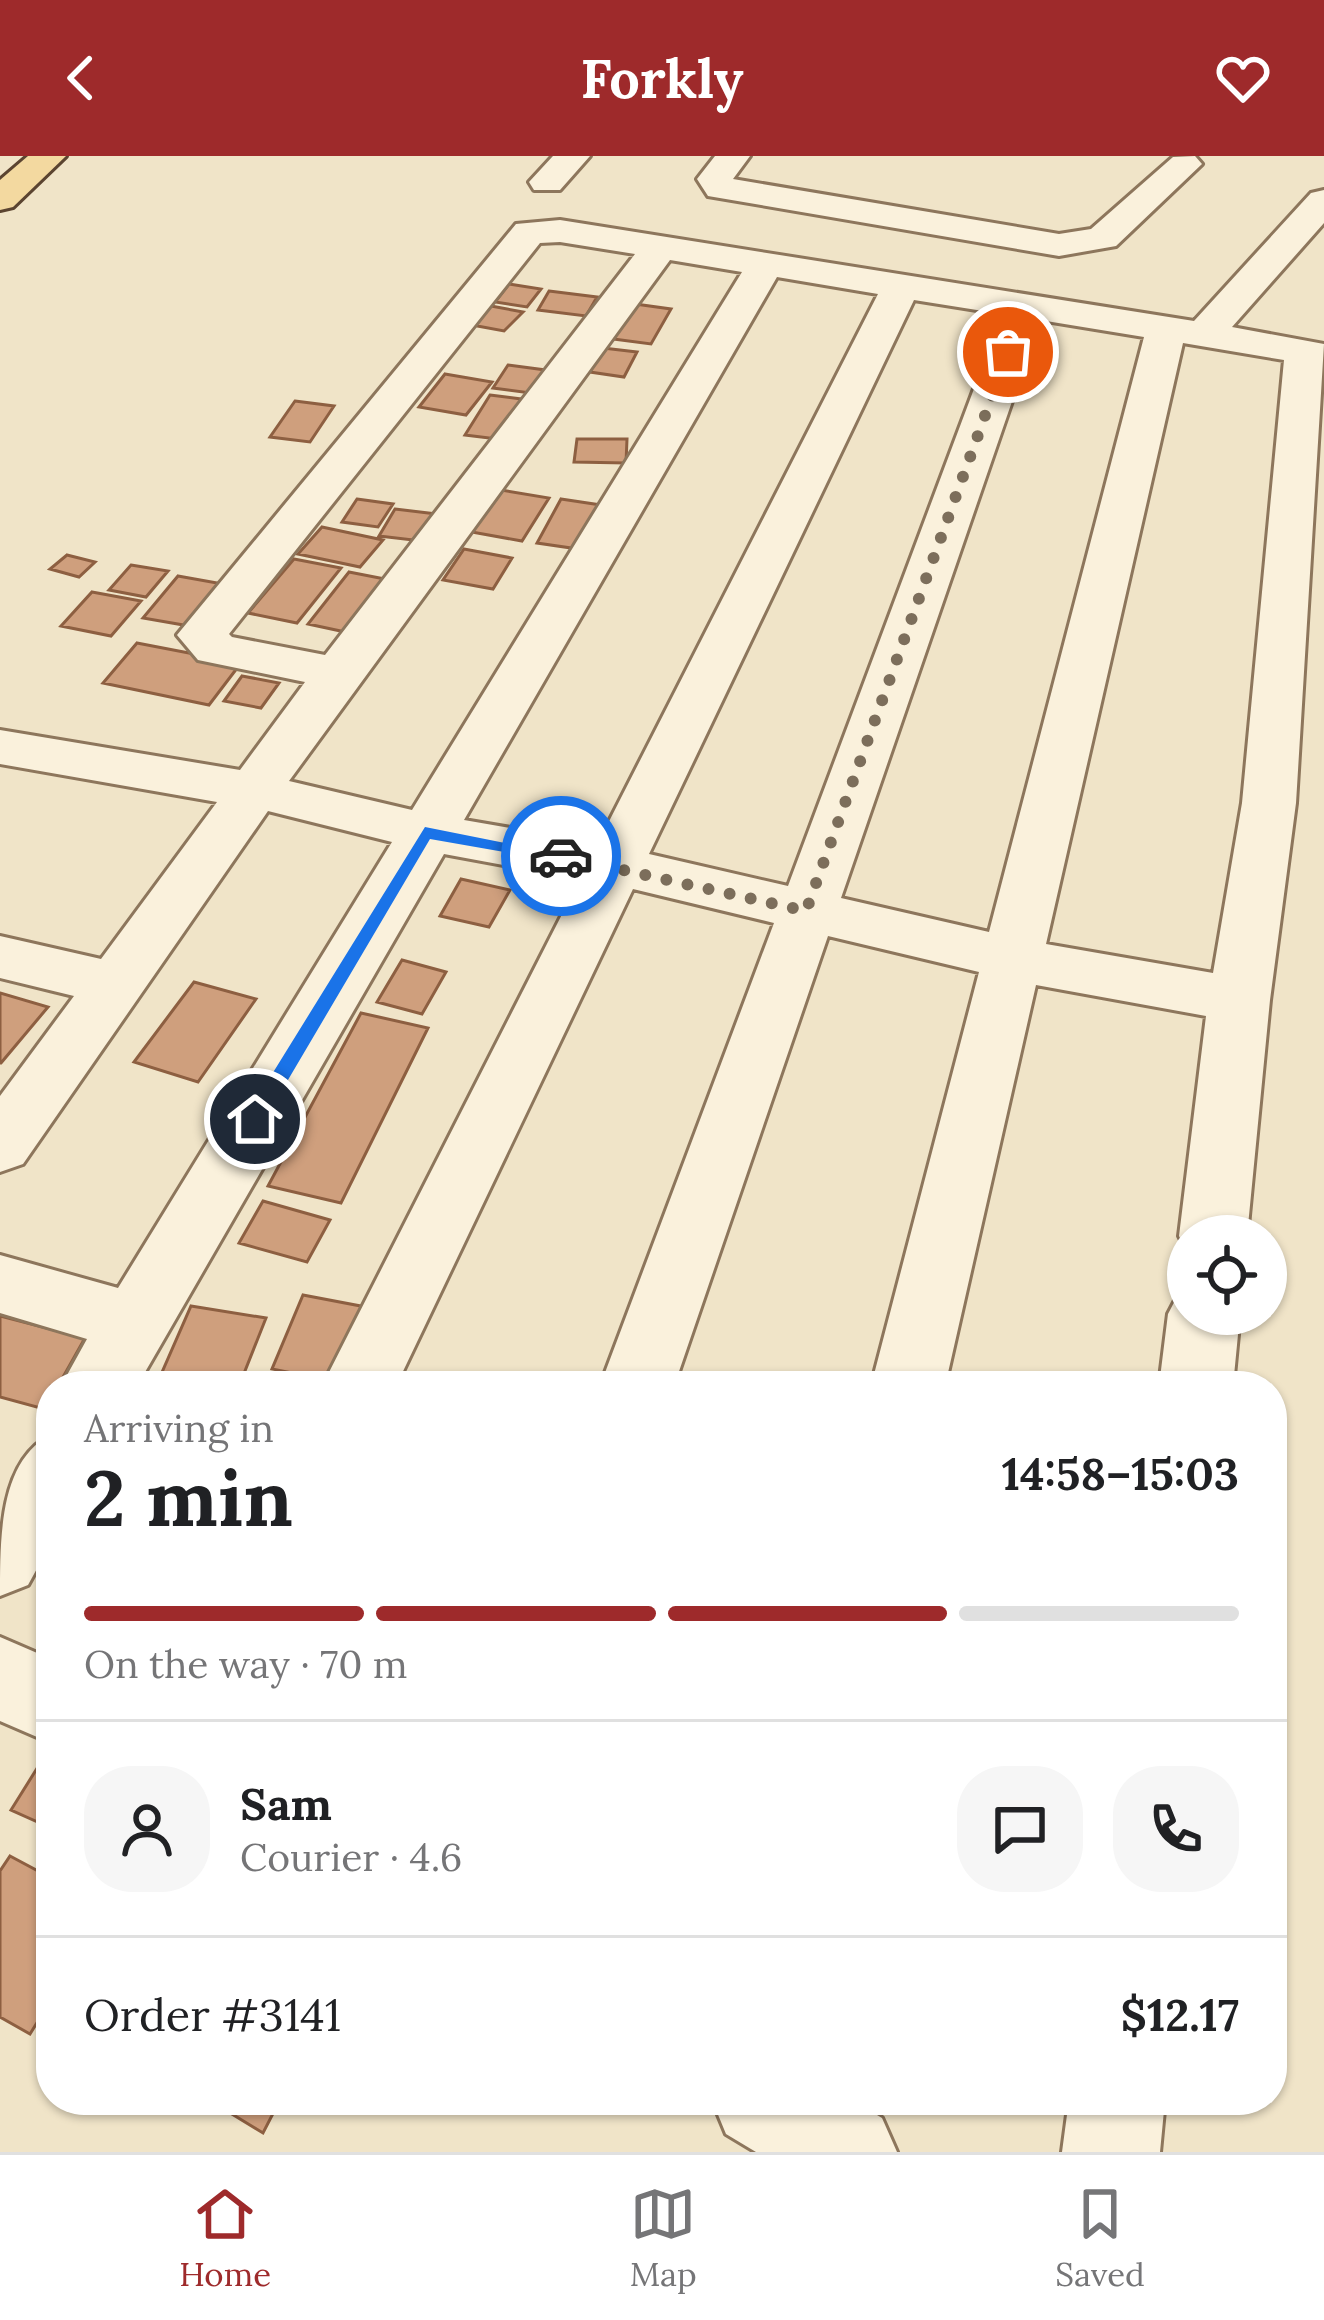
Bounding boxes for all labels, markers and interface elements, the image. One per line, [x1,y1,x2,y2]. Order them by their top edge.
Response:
text: Forkly [581,44,743,113]
icon: back [48,45,114,111]
icon: heart [1210,45,1276,111]
pin [957,301,1059,403]
icon: bag [975,319,1041,385]
courier [501,796,621,916]
icon: car [528,823,594,889]
pin [204,1068,306,1170]
icon: home [222,1086,288,1152]
map controls [1167,1215,1287,1335]
button: locate [1167,1215,1287,1335]
text: Arriving in [84,1403,274,1453]
text: 14:58–15:03 [1002,1445,1239,1502]
text: 2 min [84,1448,293,1547]
text: On the way · 70 m [84,1639,408,1689]
button: person [84,1766,210,1892]
button: chat [957,1766,1083,1892]
button: phone [1113,1766,1239,1892]
text: Sam [240,1775,332,1832]
text: Courier · 4.6 [240,1832,462,1882]
text: Order #3141 [84,1986,341,2043]
text: $12.17 [1120,1986,1239,2043]
tab: Home [179,2181,271,2295]
tab: Map [630,2181,697,2295]
tab: Saved [1055,2181,1145,2295]

